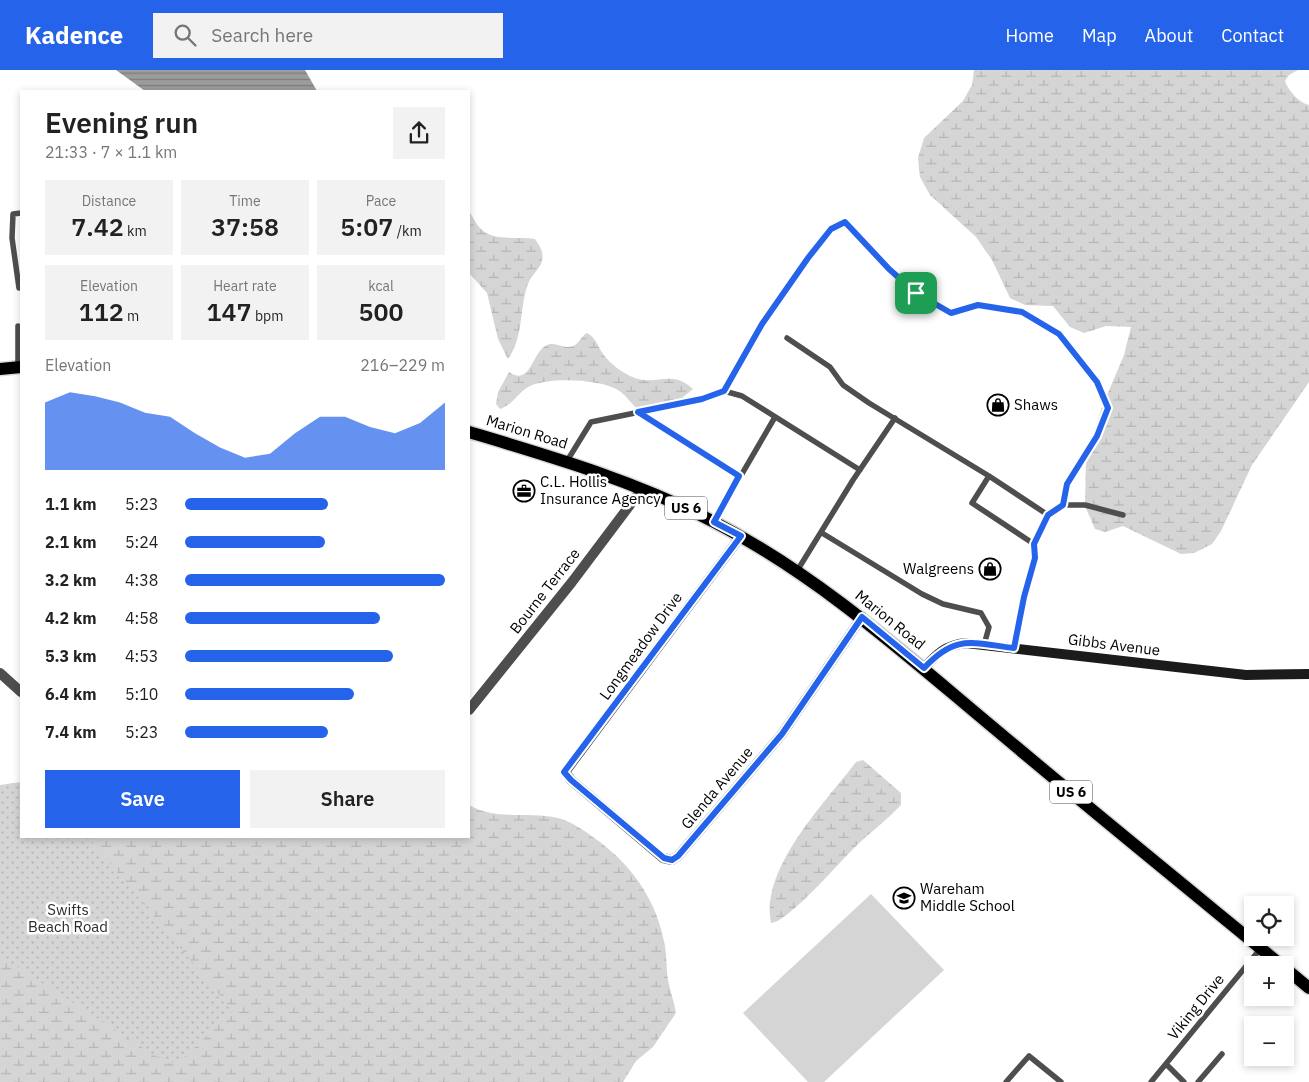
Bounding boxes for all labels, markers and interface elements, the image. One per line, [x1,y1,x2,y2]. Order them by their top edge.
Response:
search box [153,13,503,58]
text: Kadence [25,19,123,51]
icon: search [171,21,199,49]
text: Search here [211,23,313,47]
text: Home [1006,24,1054,47]
text: Map [1082,24,1117,47]
text: About [1145,24,1193,47]
text: Contact [1221,24,1284,47]
text: Evening run [45,104,198,141]
button: share [393,107,445,159]
text: 21:33 · 7 × 1.1 km [45,142,177,162]
text: Distance [82,192,136,210]
text: Time [229,192,261,210]
text: Pace [366,192,396,210]
text: 7.42 [71,210,124,243]
text: 37:58 [211,210,279,243]
text: 5:07 [340,210,393,243]
text: km [124,222,147,240]
text: /km [393,222,422,240]
pin [895,272,937,314]
text: Elevation [80,277,138,295]
text: Heart rate [213,277,277,295]
text: kcal [368,277,394,295]
icon: arrive [902,279,930,307]
text: 112 [79,295,124,328]
text: 147 [207,295,252,328]
text: 500 [358,295,404,328]
text: m [124,307,139,325]
text: bpm [252,307,283,325]
text: Elevation [45,355,111,375]
text: 216–229 m [360,355,445,375]
shop icon: Shaws [986,393,1010,417]
place label: Shaws [1014,395,1058,414]
street label: Marion Road [484,410,570,453]
place label: C.L. Hollis Insurance Agency [540,472,661,508]
office icon: C.L. Hollis Insurance Agency [512,479,536,503]
text: 1.1 km [45,494,96,514]
text: 5:23 [125,494,158,514]
road number: US 6 [665,496,707,519]
text: 2.1 km [45,532,96,552]
text: 5:24 [125,532,158,552]
street label: Bourne Terrace [505,544,584,637]
shop icon: Walgreens [978,557,1002,581]
place label: Walgreens [903,559,974,578]
text: 3.2 km [45,570,96,590]
text: 4:38 [125,570,158,590]
street label: Marion Road [852,586,929,654]
street label: Longmeadow Drive [595,588,686,703]
text: 4.2 km [45,608,96,628]
text: 4:58 [125,608,158,628]
street label: Gibbs Avenue [1067,629,1161,660]
text: 5.3 km [45,646,96,666]
text: 4:53 [125,646,158,666]
text: 6.4 km [45,684,96,704]
text: 5:10 [125,684,158,704]
text: 7.4 km [45,722,96,742]
text: 5:23 [125,722,158,742]
street label: Glenda Avenue [677,743,757,833]
button: Save [45,770,240,828]
button: Share [250,770,445,828]
road number: US 6 [1050,780,1092,804]
place label: Wareham Middle School [920,879,1015,915]
school or university icon: Wareham Middle School [892,886,916,910]
map controls [1244,896,1294,1066]
button: locate [1244,896,1294,946]
park label: Swifts Beach Road [28,900,108,936]
button: + [1244,956,1294,1006]
street label: Viking Drive [1163,970,1228,1043]
button: − [1244,1016,1294,1066]

